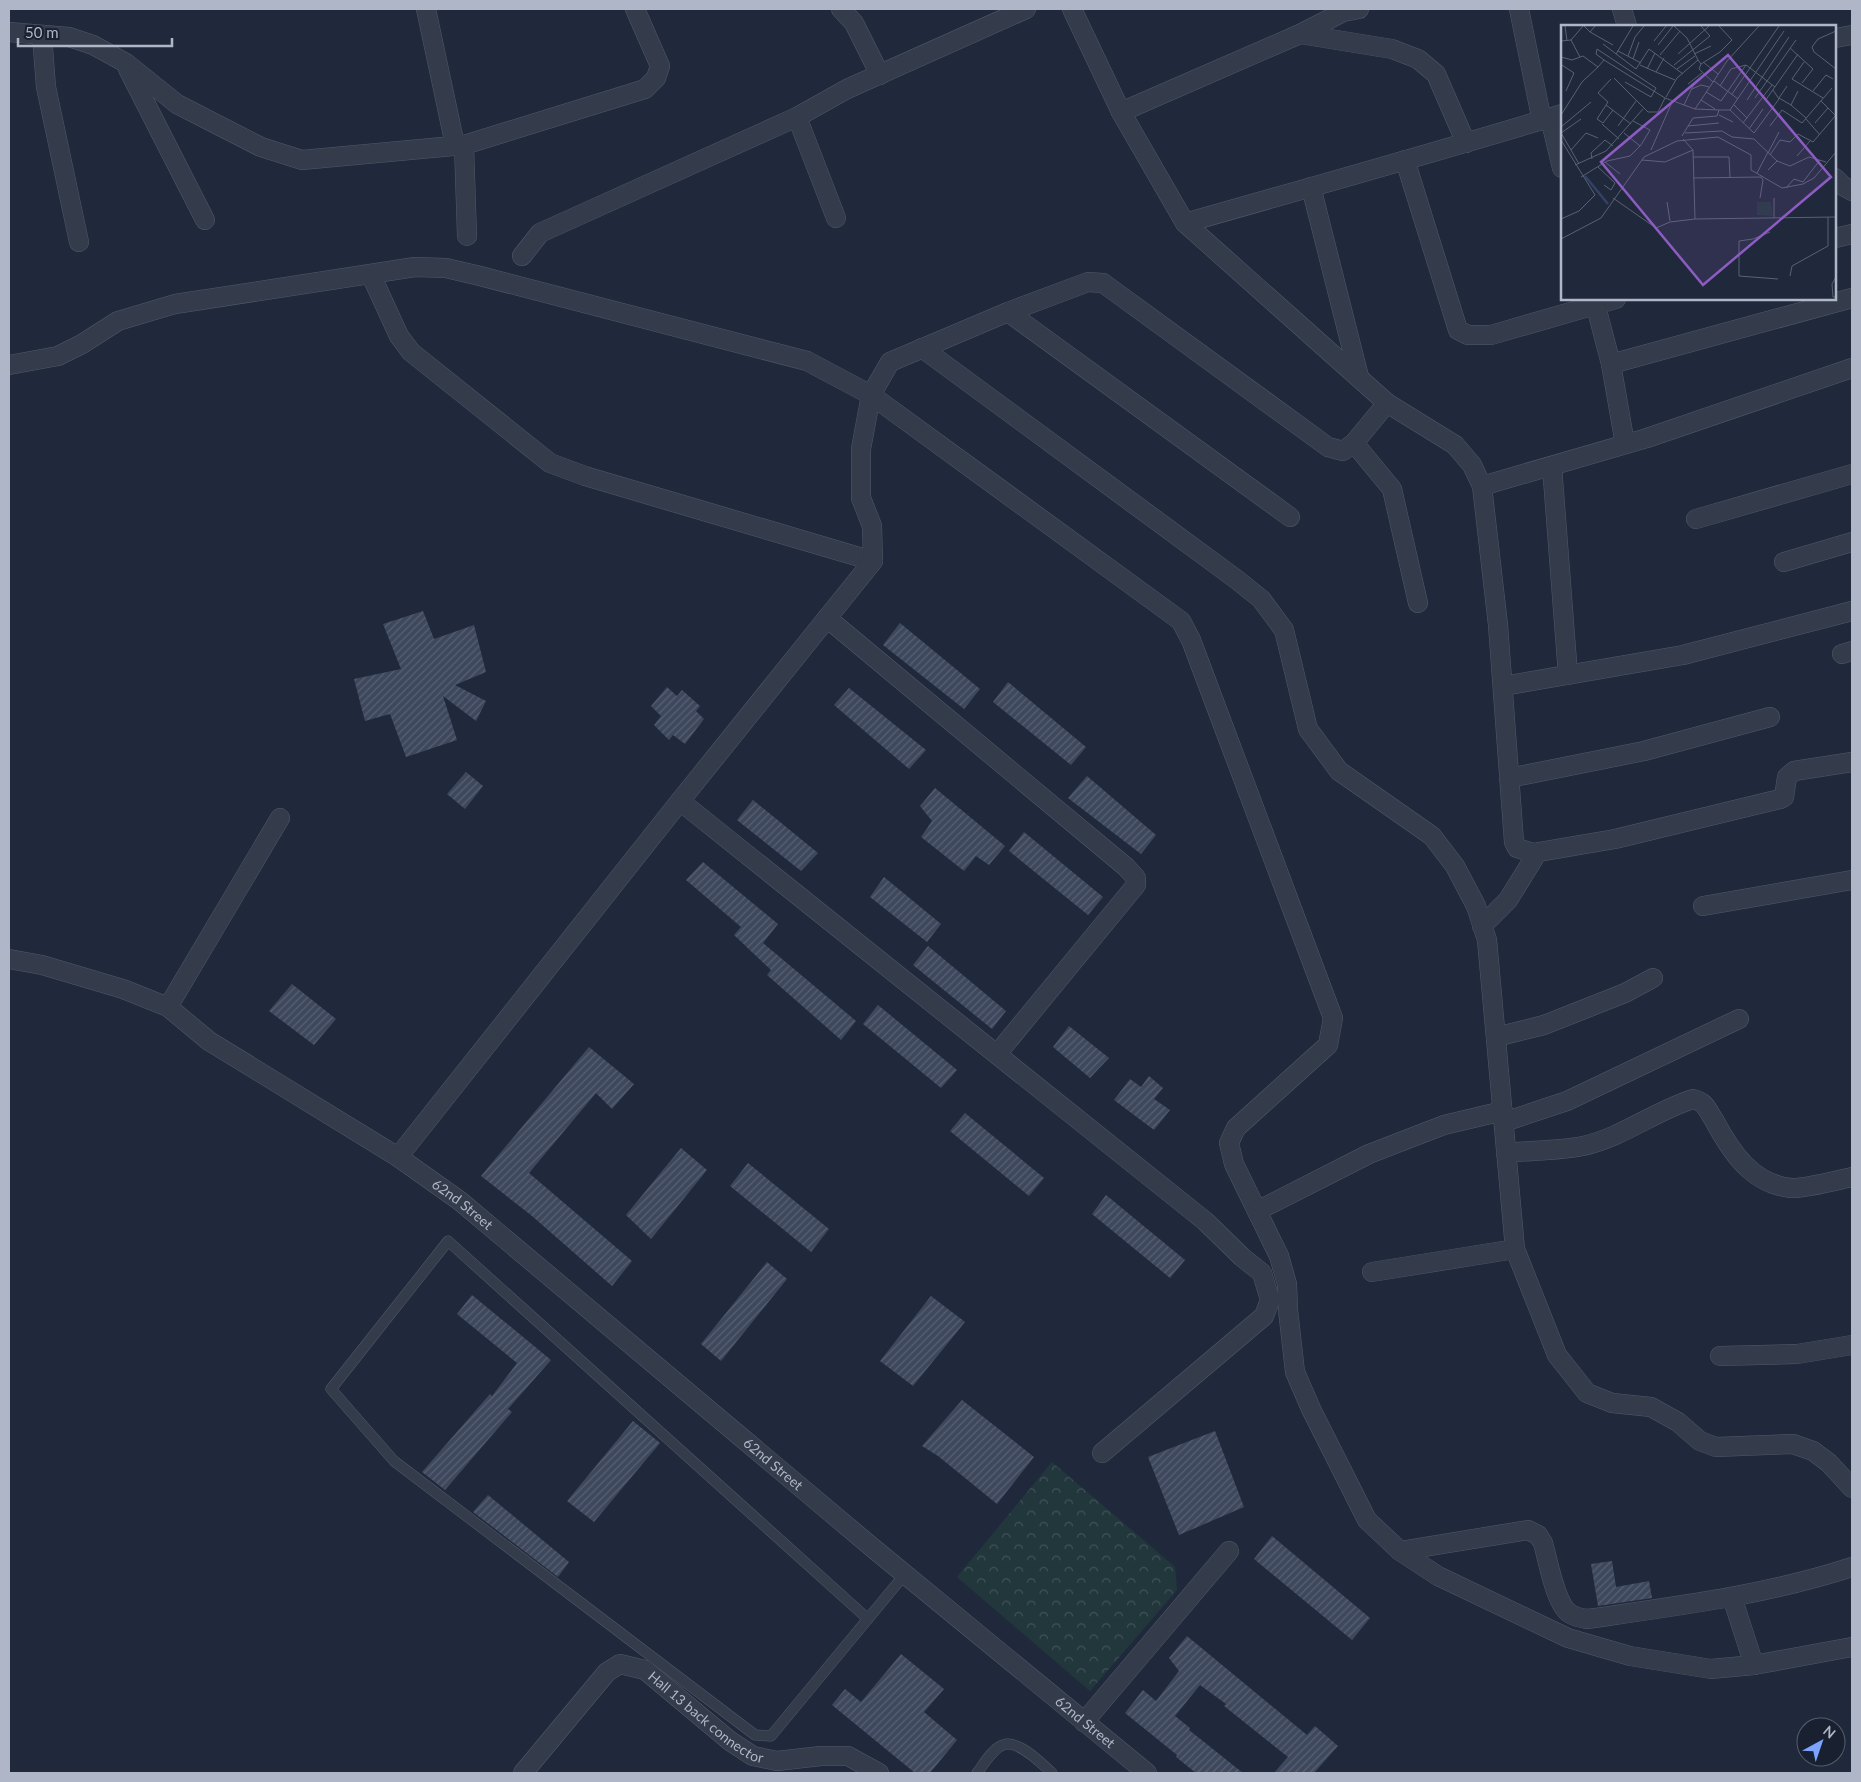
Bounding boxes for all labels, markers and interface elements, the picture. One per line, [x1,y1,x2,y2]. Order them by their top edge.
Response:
scale bar [18,15,171,47]
text: 50 m [25,23,59,41]
inset map [1561,25,1836,300]
street label: 62nd Street [429,1175,497,1233]
street label: 62nd Street [740,1434,807,1493]
street label: Hall 13 back connector [645,1667,765,1766]
street label: 62nd Street [1052,1692,1119,1751]
north arrow [1796,1717,1846,1767]
text: N [1820,1722,1839,1742]

